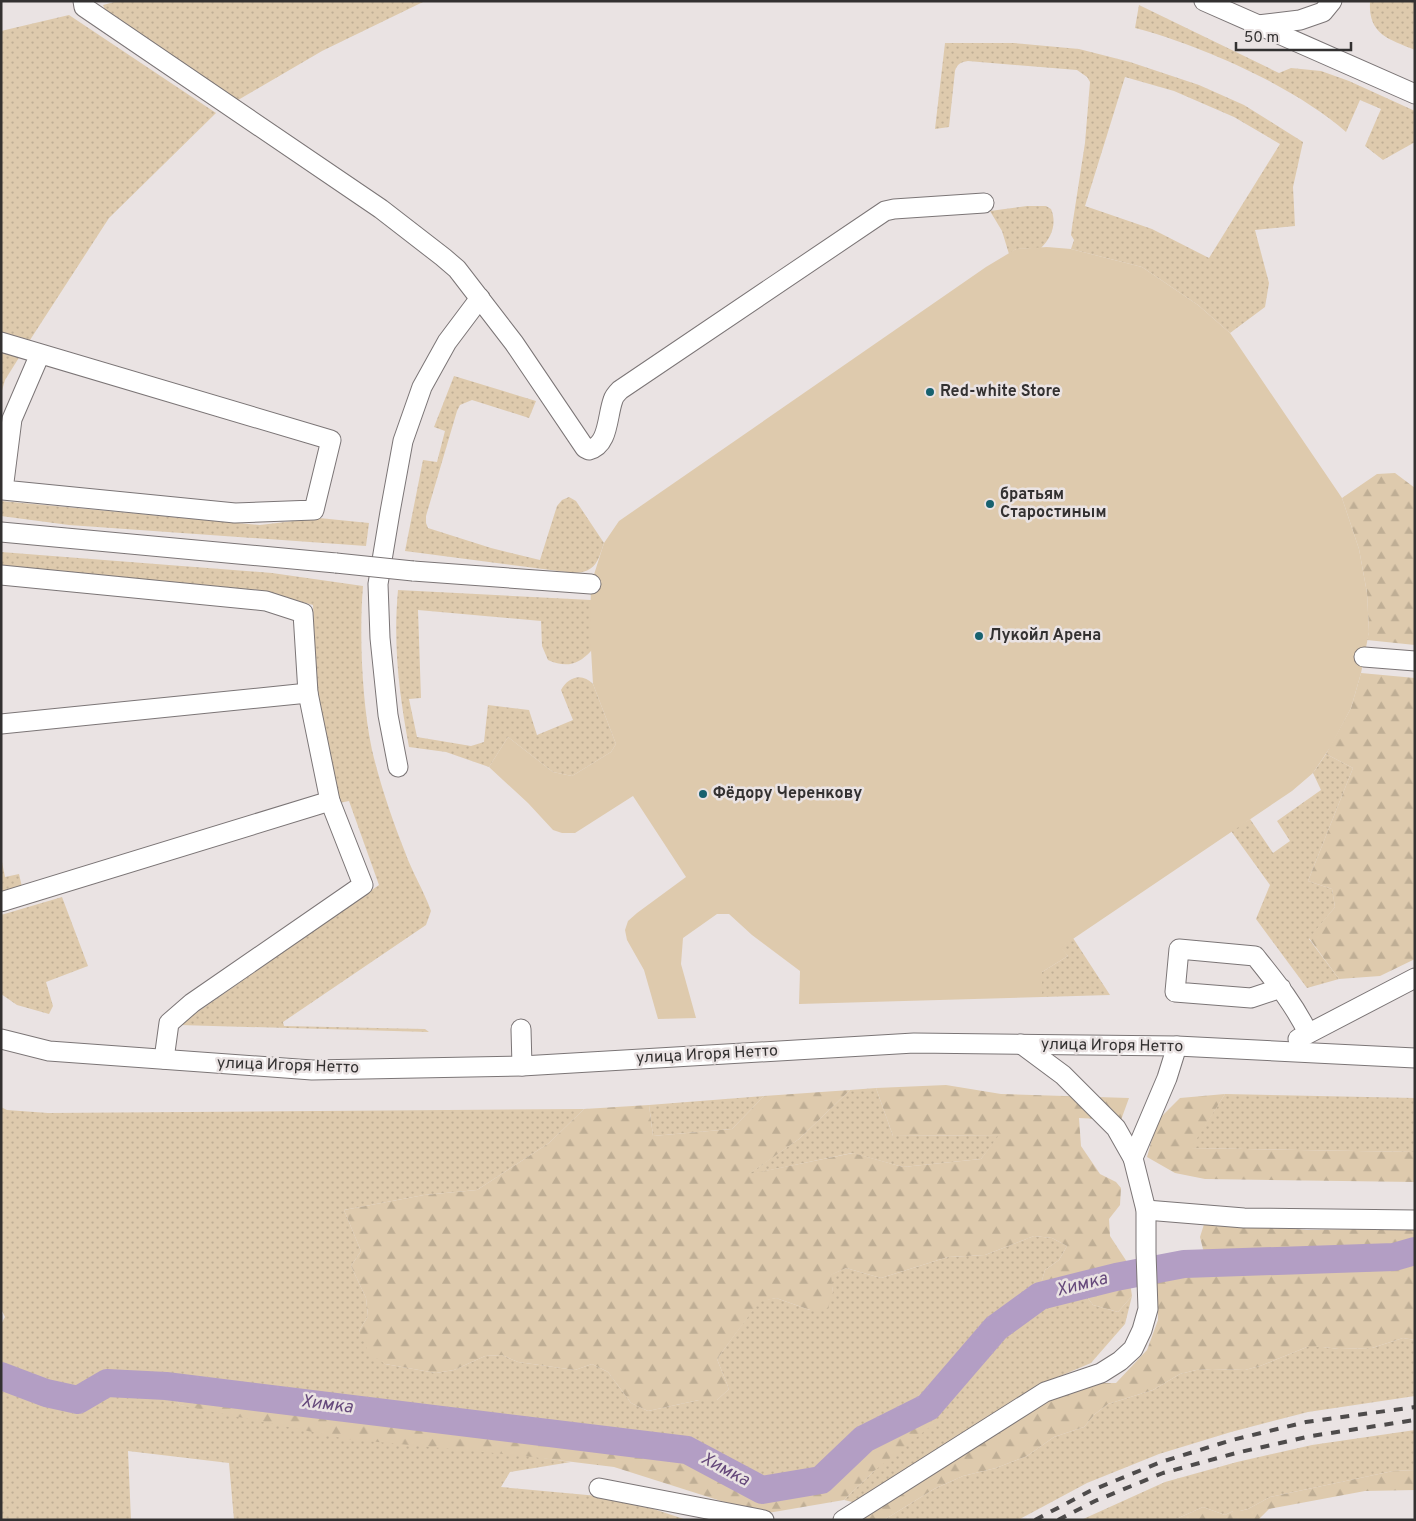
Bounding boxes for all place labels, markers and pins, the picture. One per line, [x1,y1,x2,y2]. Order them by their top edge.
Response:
place label: Red-white Store [940,382,1061,402]
marker: Red-white Store [924,386,936,398]
place label: братьям Старостиным [1000,485,1106,523]
marker: братьям Старостиным [984,498,996,510]
place label: Лукойл Арена [989,626,1101,646]
marker: Лукойл Арена [973,630,985,642]
place label: Фёдору Черенкову [713,784,862,804]
marker: Фёдору Черенкову [697,788,709,800]

